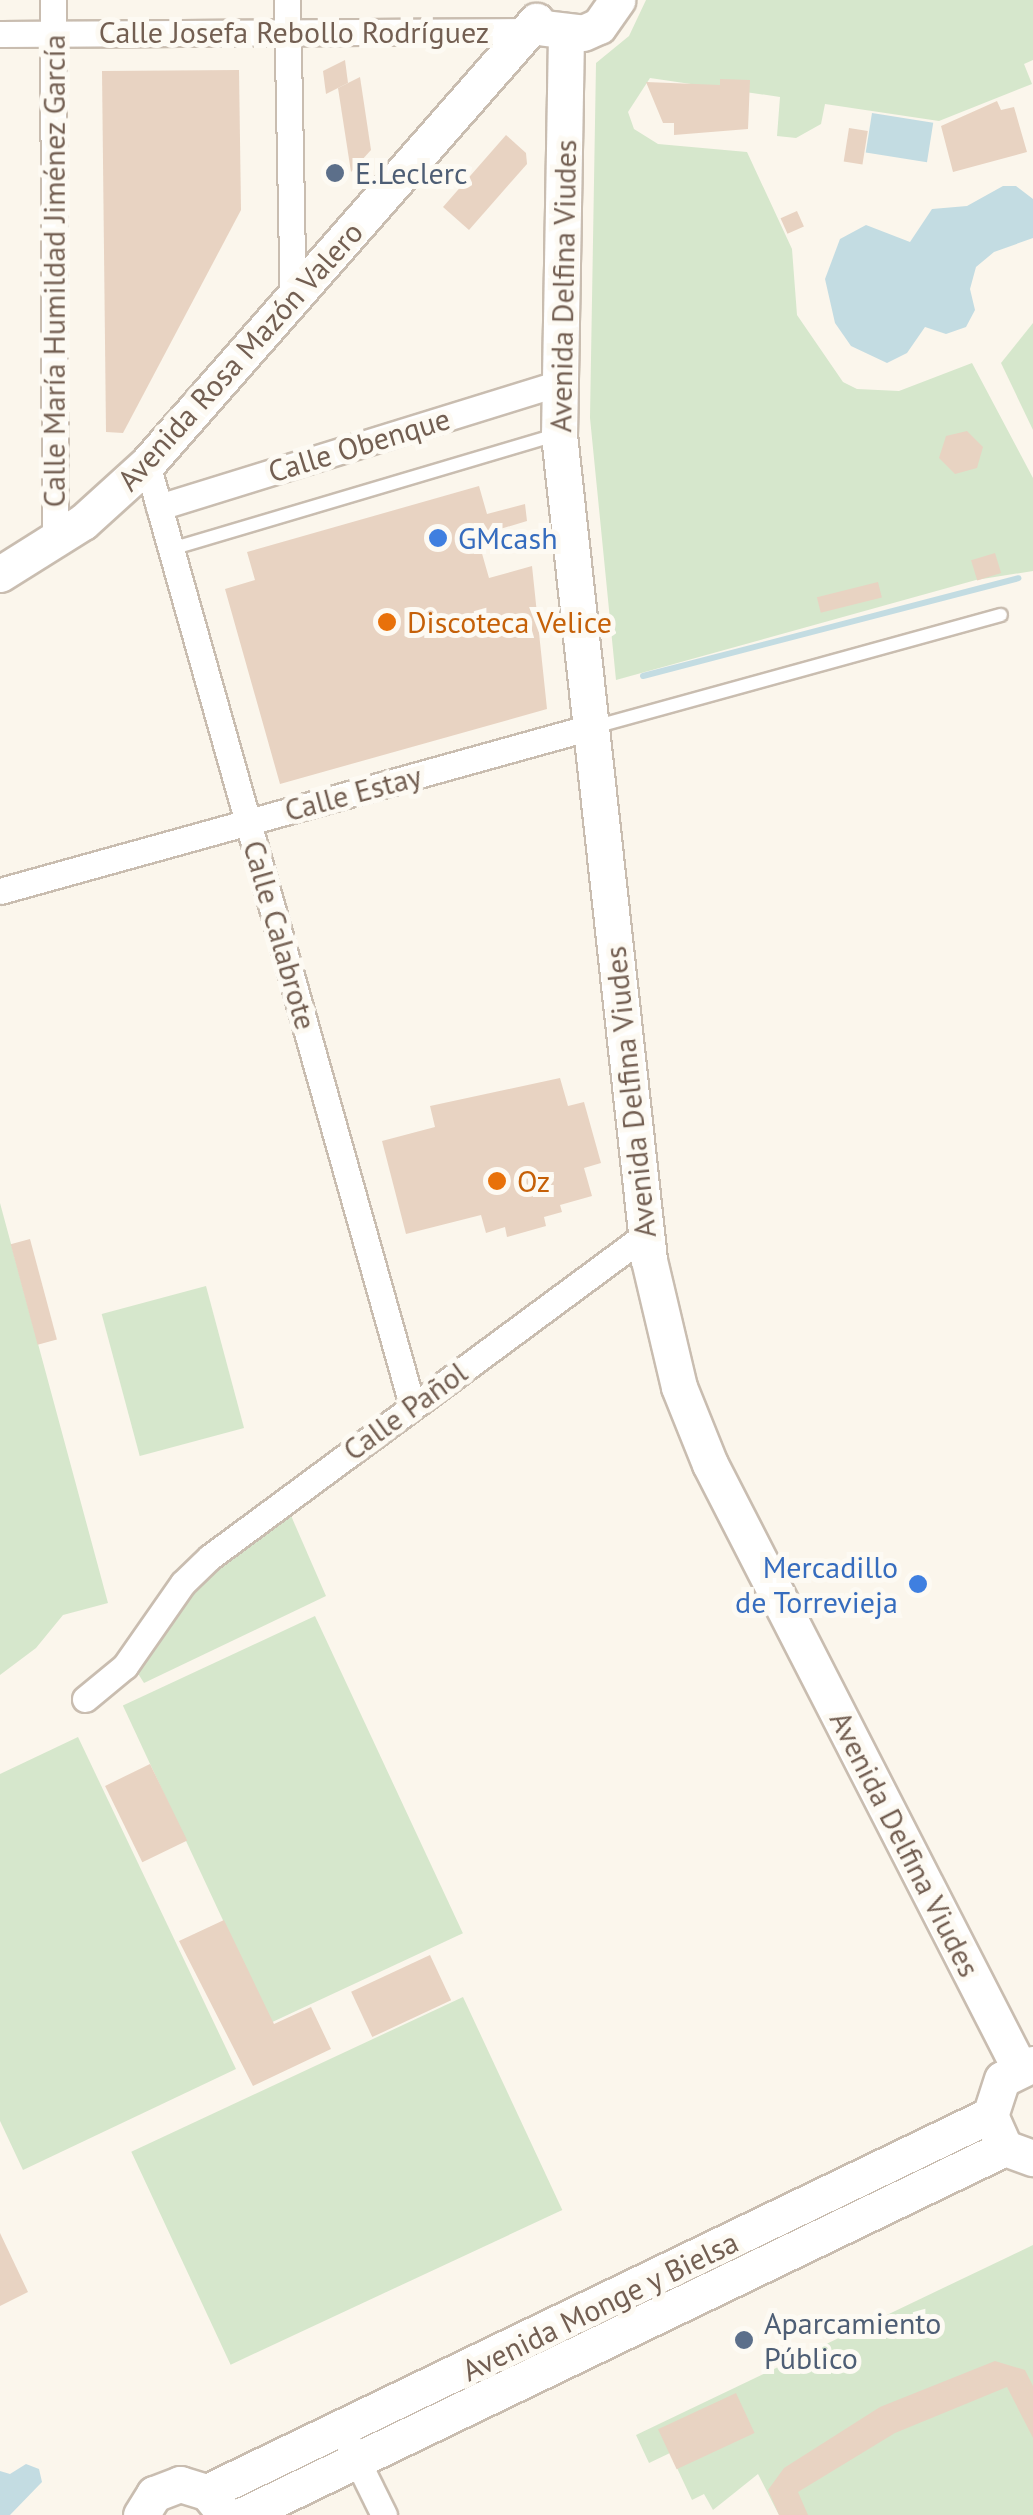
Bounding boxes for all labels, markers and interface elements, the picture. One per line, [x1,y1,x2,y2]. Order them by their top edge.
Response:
street label: Calle Josefa Rebollo Rodríguez [99,14,489,50]
street label: Calle María Humildad Jiménez García [36,34,72,508]
street label: Avenida Delfina Viudes [542,139,584,433]
place label: E.Leclerc [355,155,467,191]
marker: E.Leclerc [324,162,346,184]
street label: Avenida Rosa Mazón Valero [109,214,371,498]
street label: Calle Obenque [264,400,454,490]
place label: GMcash [458,520,558,556]
marker: GMcash [427,527,449,549]
place label: Discoteca Velice [407,604,613,640]
marker: Discoteca Velice [376,611,398,633]
street label: Calle Estay [281,757,425,829]
street label: Calle Calabrote [236,836,324,1034]
street label: Avenida Delfina Viudes [597,944,663,1240]
place label: Oz [517,1163,550,1199]
marker: Oz [486,1170,508,1192]
street label: Calle Pañol [336,1354,474,1468]
place label: Mercadillo de Torrevieja [734,1549,898,1620]
marker: Mercadillo de Torrevieja [907,1573,929,1595]
street label: Avenida Delfina Viudes [822,1705,988,1983]
street label: Avenida Monge y Bielsa [455,2223,745,2389]
place label: Aparcamiento Público [764,2305,941,2376]
marker: Aparcamiento Público [733,2329,755,2351]

